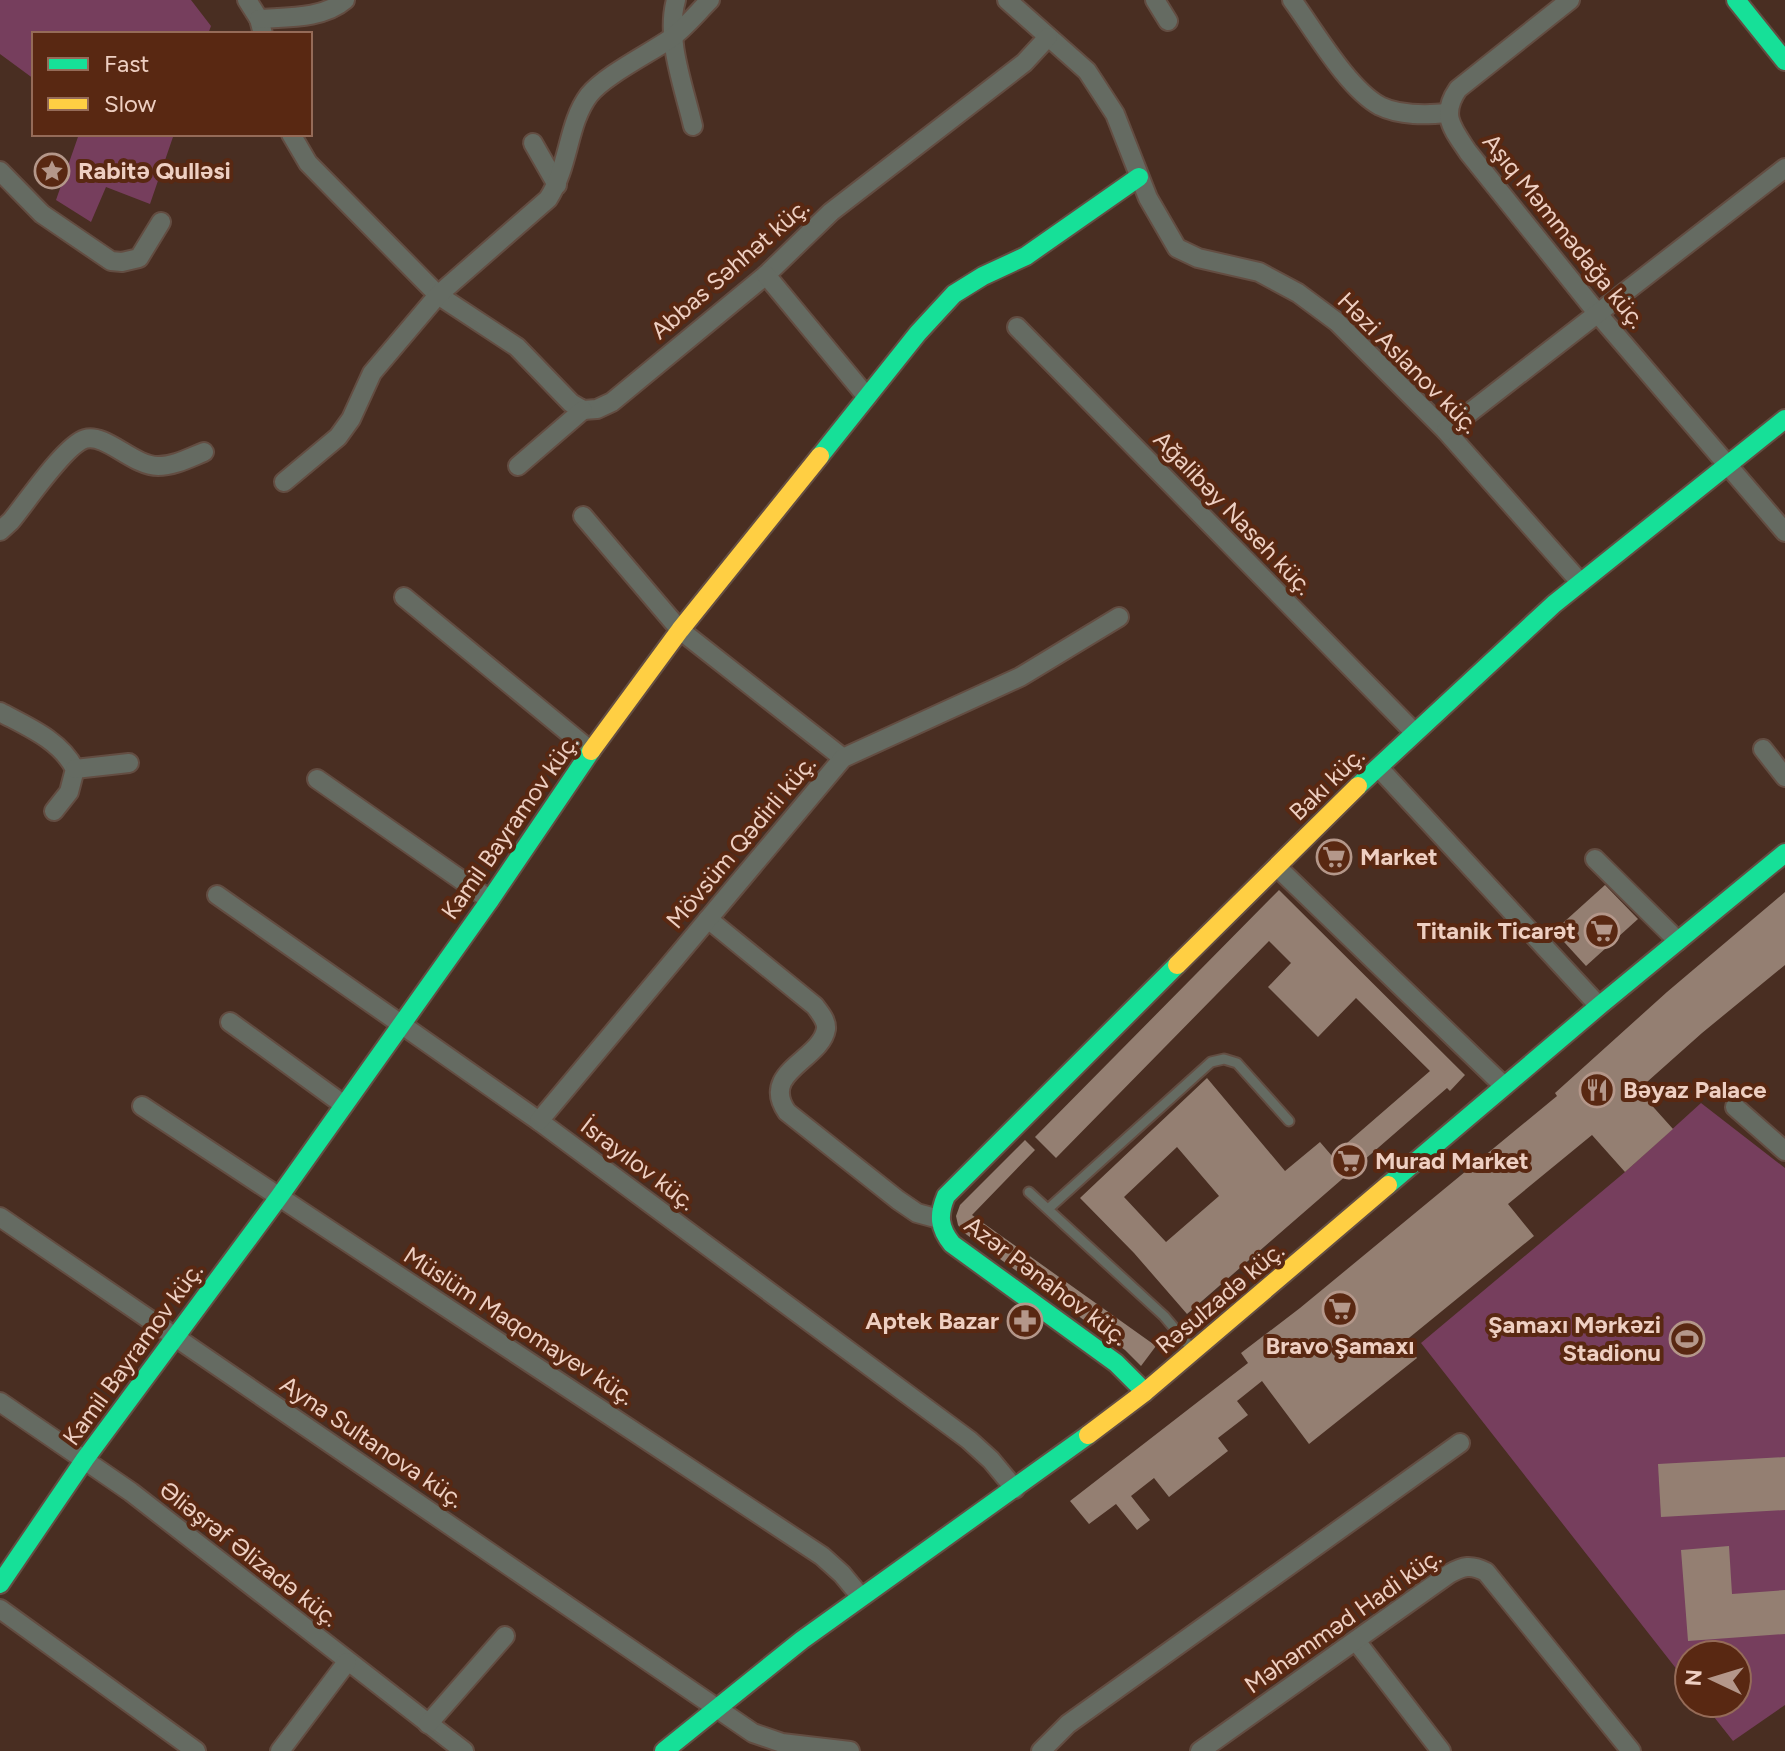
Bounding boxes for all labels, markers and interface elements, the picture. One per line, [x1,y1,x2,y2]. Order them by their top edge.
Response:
legend [32,32,312,136]
text: Fast [104,49,149,78]
text: Slow [104,89,157,118]
street label: Aşıq Məmmədağa küç. [1477,127,1652,334]
place icon: Rabitə Qulləsi [33,152,71,190]
place label: Rabitə Qulləsi [78,156,231,185]
street label: Abbas Səhhət küç. [645,192,815,345]
street label: Həzi Aslanov küç. [1332,286,1485,439]
street label: Ağalibəy Naseh küç. [1148,425,1319,601]
street label: Kamil Bayramov küç. [435,729,584,925]
street label: Bakı küç. [1283,741,1370,826]
street label: Mövsüm Qədirli küç. [660,749,821,934]
supermarket icon: Market [1315,838,1353,876]
place label: Market [1360,842,1438,871]
supermarket icon: Titanik Ticarət [1583,912,1621,950]
place label: Titanik Ticarət [1417,916,1576,945]
restaurant icon: Bəyaz Palace [1578,1071,1616,1109]
place label: Bəyaz Palace [1623,1075,1767,1104]
street label: İsrayılov küç. [575,1111,701,1216]
supermarket icon: Murad Market [1330,1142,1368,1180]
place label: Murad Market [1375,1146,1529,1175]
street label: Azər Pənahov küç. [959,1210,1134,1351]
street label: Rəsulzadə küç. [1150,1236,1290,1360]
street label: Müslüm Maqomayev küç. [398,1240,640,1411]
street label: Kamil Bayramov küç. [56,1257,209,1451]
supermarket icon: Bravo Şamaxı [1321,1290,1359,1328]
pharmacy icon: Aptek Bazar [1006,1302,1044,1340]
place label: Aptek Bazar [865,1306,999,1335]
place label: Şamaxı Mərkəzi Stadionu [1488,1310,1661,1367]
sports icon: Şamaxı Mərkəzi Stadionu [1668,1320,1706,1358]
place label: Bravo Şamaxı [1265,1331,1415,1360]
street label: Ayna Sultanova küç. [275,1369,470,1514]
street label: Əliəşrəf Əlizadə küç. [154,1475,345,1632]
street label: Məhəmməd Hadi küç. [1239,1542,1447,1699]
north arrow [1673,1639,1753,1719]
text: N [1679,1668,1708,1687]

